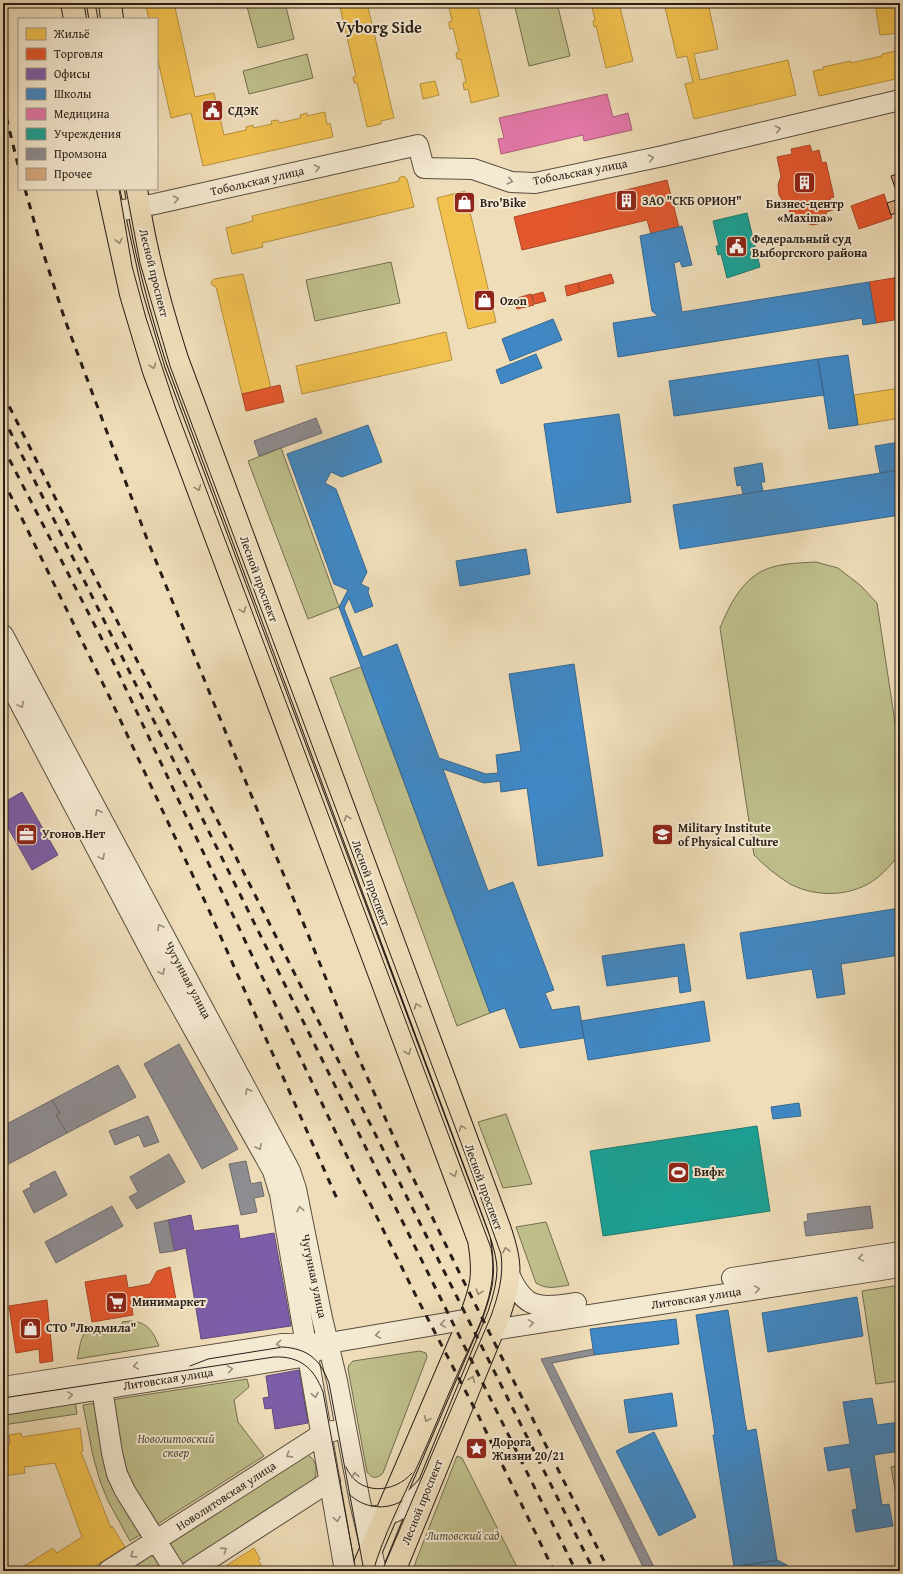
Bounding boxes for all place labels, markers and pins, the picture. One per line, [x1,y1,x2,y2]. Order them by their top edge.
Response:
public building icon: СДЭК [200,98,226,124]
place label: СДЭК [228,102,259,119]
building icon: Бизнес-центр «Maxima» [792,170,818,196]
building icon: ЗАО "СКБ ОРИОН" [614,188,640,214]
shop icon: Bro'Bike [451,190,477,216]
place label: ЗАО "СКБ ОРИОН" [642,192,742,209]
place label: Bro'Bike [480,194,526,211]
place label: Бизнес-центр «Maxima» [766,195,844,226]
place label: Федеральный суд Выборгского района [752,230,868,261]
public building icon: Федеральный суд Выборгского района [723,233,749,259]
shop icon: Ozon [471,288,497,314]
place label: Ozon [500,292,527,309]
place label: Military Institute of Physical Culture [678,819,779,850]
office icon: Угонов.Нет [13,821,39,847]
school or university icon: Military Institute of Physical Culture [649,822,675,848]
place label: Угонов.Нет [42,825,106,842]
sports icon: Вифк [666,1159,692,1185]
place label: Вифк [694,1163,724,1180]
supermarket icon: Минимаркет [103,1289,129,1315]
place label: Минимаркет [132,1293,206,1310]
shop icon: СТО "Людмила" [18,1315,44,1341]
place label: СТО "Людмила" [46,1319,137,1336]
place label: Дорога Жизни 20/21 [491,1433,565,1464]
place icon: Дорога Жизни 20/21 [464,1436,490,1462]

